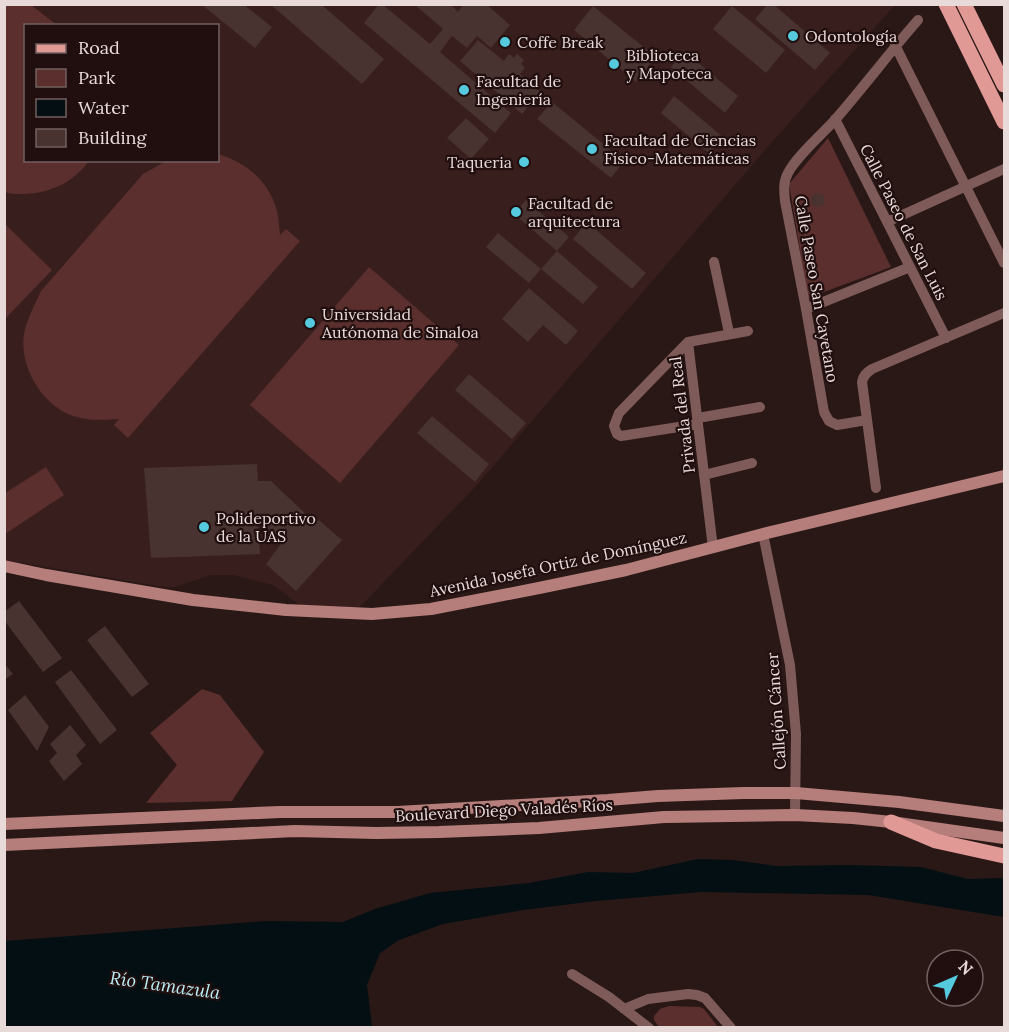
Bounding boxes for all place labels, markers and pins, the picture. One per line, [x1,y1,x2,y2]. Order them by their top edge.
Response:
place label: Odontología [805,26,897,46]
marker: Odontología [786,29,800,43]
place label: Coffe Break [517,32,604,52]
marker: Coffe Break [498,35,512,49]
place label: Biblioteca y Mapoteca [626,45,712,83]
marker: Biblioteca y Mapoteca [607,57,621,71]
place label: Facultad de Ingeniería [476,71,562,109]
marker: Facultad de Ingeniería [457,83,471,97]
place label: Facultad de Ciencias Físico-Matemáticas [604,130,756,168]
marker: Facultad de Ciencias Físico-Matemáticas [585,142,599,156]
place label: Taqueria [447,152,512,172]
marker: Taqueria [517,155,531,169]
place label: Facultad de arquitectura [528,193,621,231]
marker: Facultad de arquitectura [509,205,523,219]
place label: Universidad Autónoma de Sinaloa [321,304,479,342]
marker: Universidad Autónoma de Sinaloa [303,316,317,330]
place label: Polideportivo de la UAS [216,508,316,546]
marker: Polideportivo de la UAS [197,520,211,534]

